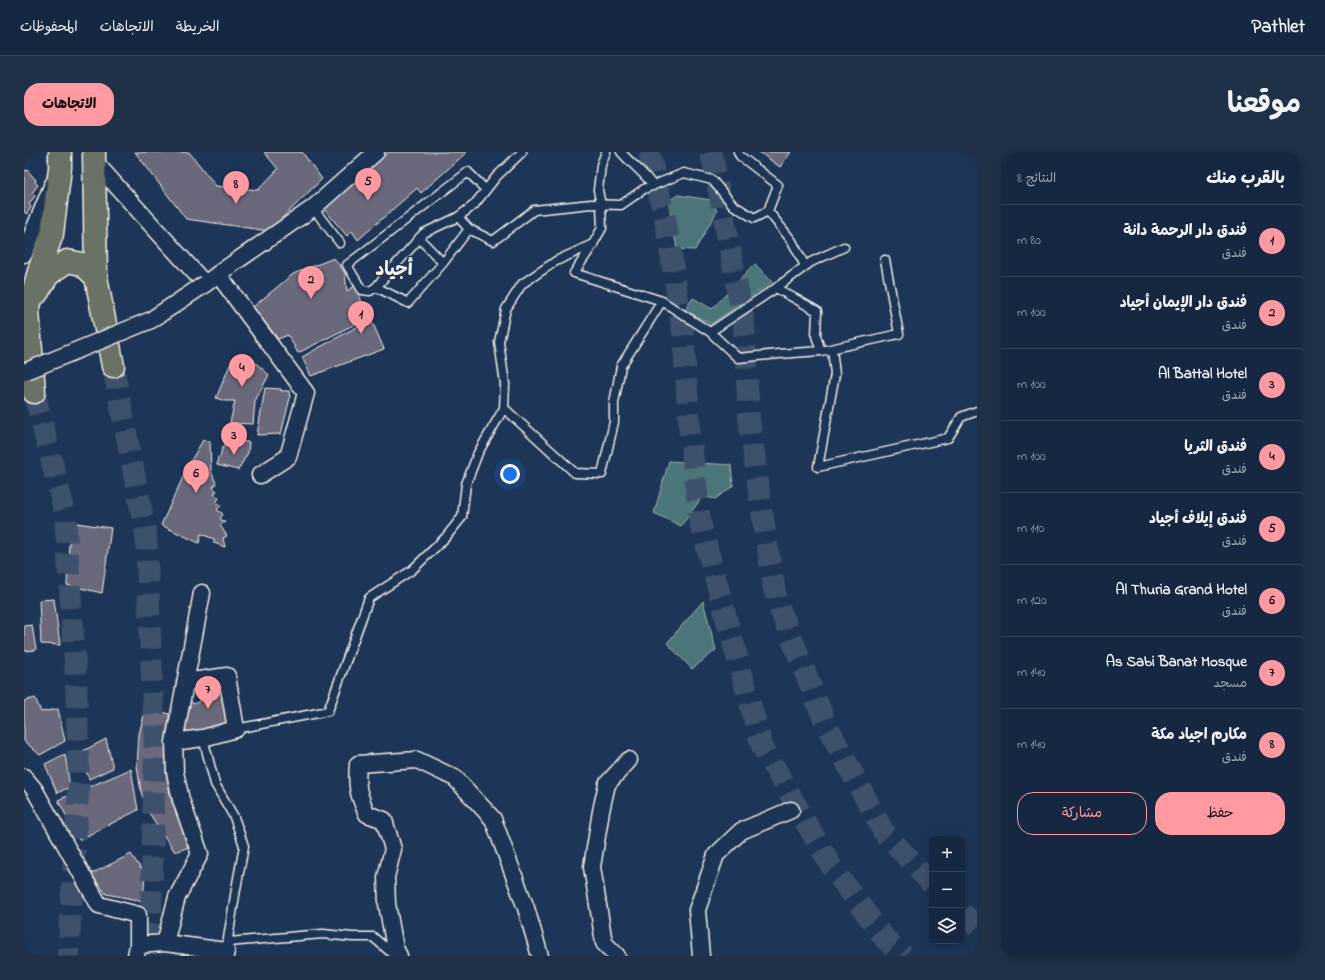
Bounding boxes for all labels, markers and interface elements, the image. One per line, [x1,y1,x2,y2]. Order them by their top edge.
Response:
text: Pathlet [1251,14,1305,41]
text: المحفوظات [20,17,78,38]
text: الاتجاهات [100,17,154,38]
text: الخريطة [176,17,219,38]
button: الاتجاهات [24,83,114,126]
text: موقعنا [1227,85,1301,126]
text: بالقرب منك [1206,166,1285,191]
pin: 5 [355,168,381,201]
text: النتائج: 8 [1017,169,1056,188]
pin: 8 [223,171,249,204]
text: فندق دار الرحمة دانة [1123,220,1247,242]
text: 80 m [1017,231,1041,250]
text: 1 [1270,231,1274,250]
text: فندق [1222,244,1247,263]
district label: أجياد [375,257,414,284]
pin: 2 [298,266,324,299]
text: فندق دار الإيمان أجياد [1120,292,1247,314]
pin: 1 [348,301,374,334]
text: 100 m [1017,303,1046,322]
text: 2 [1269,303,1275,322]
text: فندق [1222,316,1247,335]
pin: 4 [229,354,255,387]
text: Al Battal Hotel [1158,363,1247,385]
text: 100 m [1017,375,1046,394]
text: 3 [1269,375,1275,394]
text: فندق [1222,386,1247,405]
pin: 3 [221,422,247,455]
text: فندق الثريا [1184,436,1247,458]
text: 100 m [1017,447,1046,466]
text: 4 [1269,447,1275,466]
pin: 6 [183,460,209,493]
text: فندق [1222,460,1247,479]
your location [500,464,520,484]
text: فندق إيلاف أجياد [1149,508,1247,530]
text: 110 m [1017,519,1044,538]
text: 5 [1268,519,1276,538]
text: فندق [1222,532,1247,551]
text: Al Thuria Grand Hotel [1116,579,1247,601]
text: 120 m [1017,591,1047,610]
text: 6 [1269,591,1275,610]
text: فندق [1222,602,1247,621]
text: As Sabi Banat Mosque [1106,651,1247,673]
text: 140 m [1017,663,1045,682]
text: 7 [1269,663,1275,682]
text: مسجد [1214,674,1247,693]
pin: 7 [195,676,221,709]
text: مكارم اجياد مكة [1151,724,1247,746]
text: 140 m [1017,735,1045,754]
text: 8 [1270,735,1274,754]
text: فندق [1222,748,1247,767]
button: مشاركة [1017,792,1147,835]
button: حفظ [1155,792,1285,835]
map controls [929,836,965,944]
button: + [929,836,965,872]
button: − [929,872,965,908]
button: layers [929,908,965,944]

